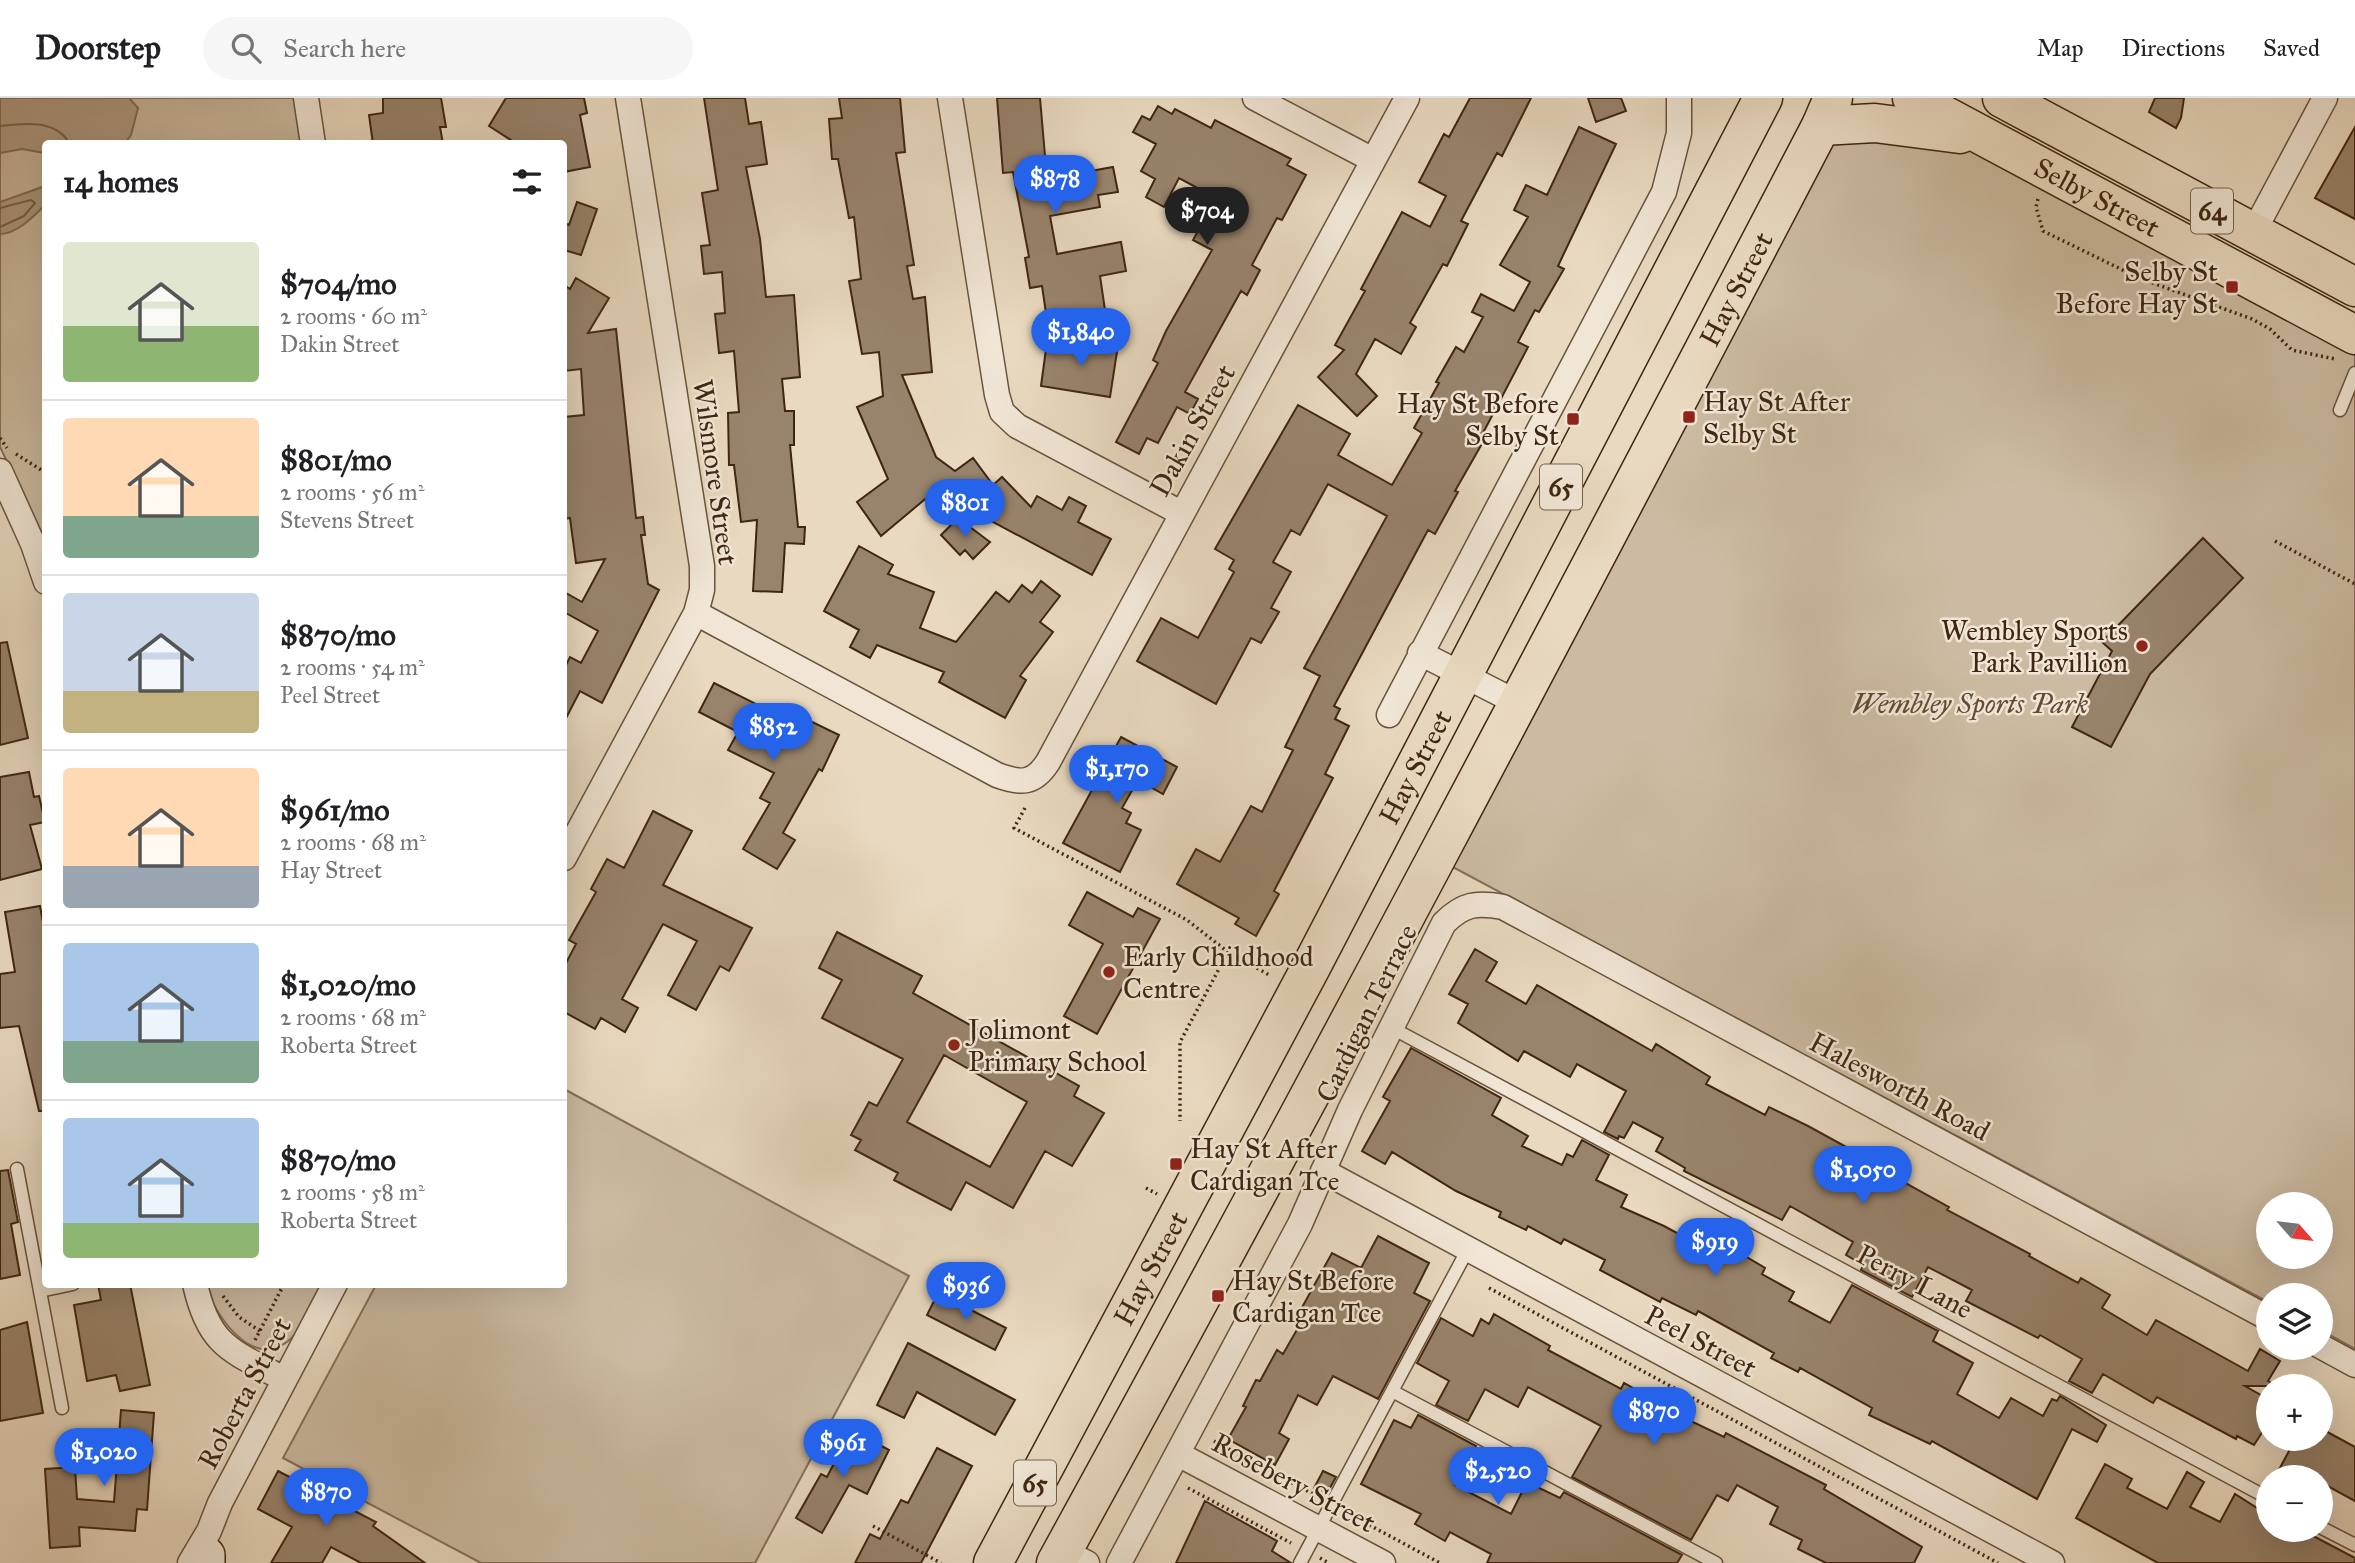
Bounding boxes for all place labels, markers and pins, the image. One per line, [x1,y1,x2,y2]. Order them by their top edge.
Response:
pin: $878 [1014,156,1096,215]
pin: $704 [1166,188,1248,247]
place label: Selby St Before Hay St [2056,254,2218,321]
marker: Selby St Before Hay St [2224,279,2240,295]
pin: $1,840 [1024,308,1138,368]
place label: Hay St After Selby St [1703,384,1851,451]
place label: Hay St Before Selby St [1397,386,1559,453]
marker: Hay St After Selby St [1681,409,1697,425]
marker: Hay St Before Selby St [1565,411,1581,427]
pin: $801 [924,480,1006,539]
place label: Wembley Sports Park Pavillion [1941,613,2128,680]
marker: Wembley Sports Park Pavillion [2134,638,2150,654]
pin: $852 [732,704,814,763]
pin: $1,170 [1060,746,1174,805]
place label: Early Childhood Centre [1123,939,1314,1006]
marker: Early Childhood Centre [1101,964,1117,980]
place label: Jolimont Primary School [965,1012,1147,1079]
marker: Jolimont Primary School [946,1037,962,1053]
place label: Hay St After Cardigan Tce [1190,1131,1340,1198]
pin: $1,050 [1806,1146,1920,1206]
marker: Hay St After Cardigan Tce [1168,1156,1184,1172]
pin: $919 [1674,1218,1756,1278]
pin: $936 [925,1262,1007,1322]
place label: Hay St Before Cardigan Tce [1232,1263,1395,1330]
marker: Hay St Before Cardigan Tce [1210,1288,1226,1304]
pin: $870 [1613,1388,1695,1447]
pin: $961 [802,1420,884,1479]
pin: $1,020 [47,1428,161,1488]
pin: $2,520 [1441,1448,1555,1507]
pin: $870 [285,1468,367,1528]

